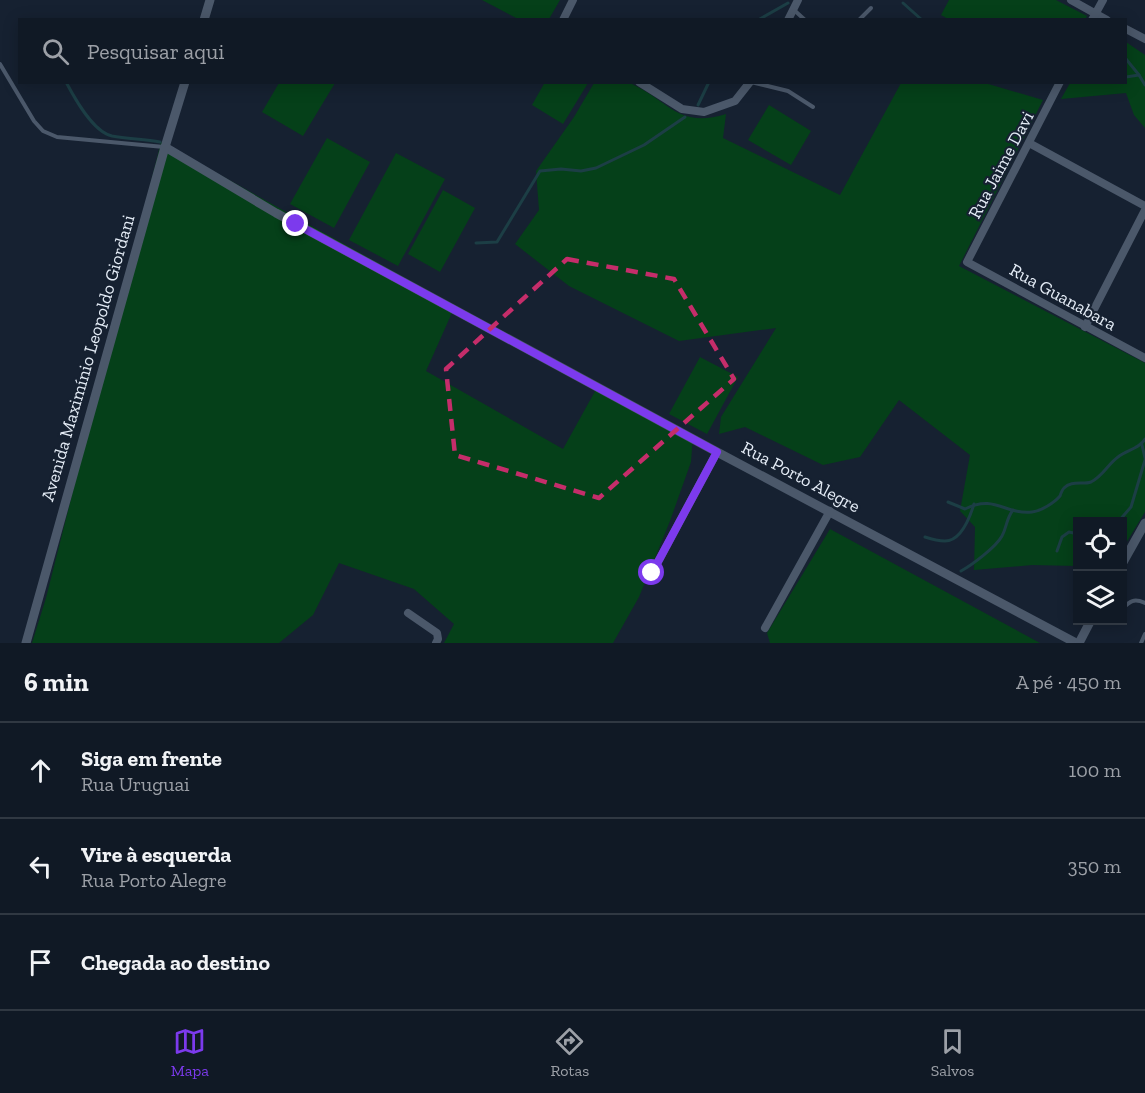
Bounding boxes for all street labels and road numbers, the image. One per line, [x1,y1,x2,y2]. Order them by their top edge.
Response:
street label: Rua Jaime Davi [964,108,1038,222]
street label: Avenida Maximínio Leopoldo Giordani [37,212,139,504]
street label: Rua Guanabara [1006,259,1121,336]
street label: Rua Porto Alegre [738,437,864,517]

